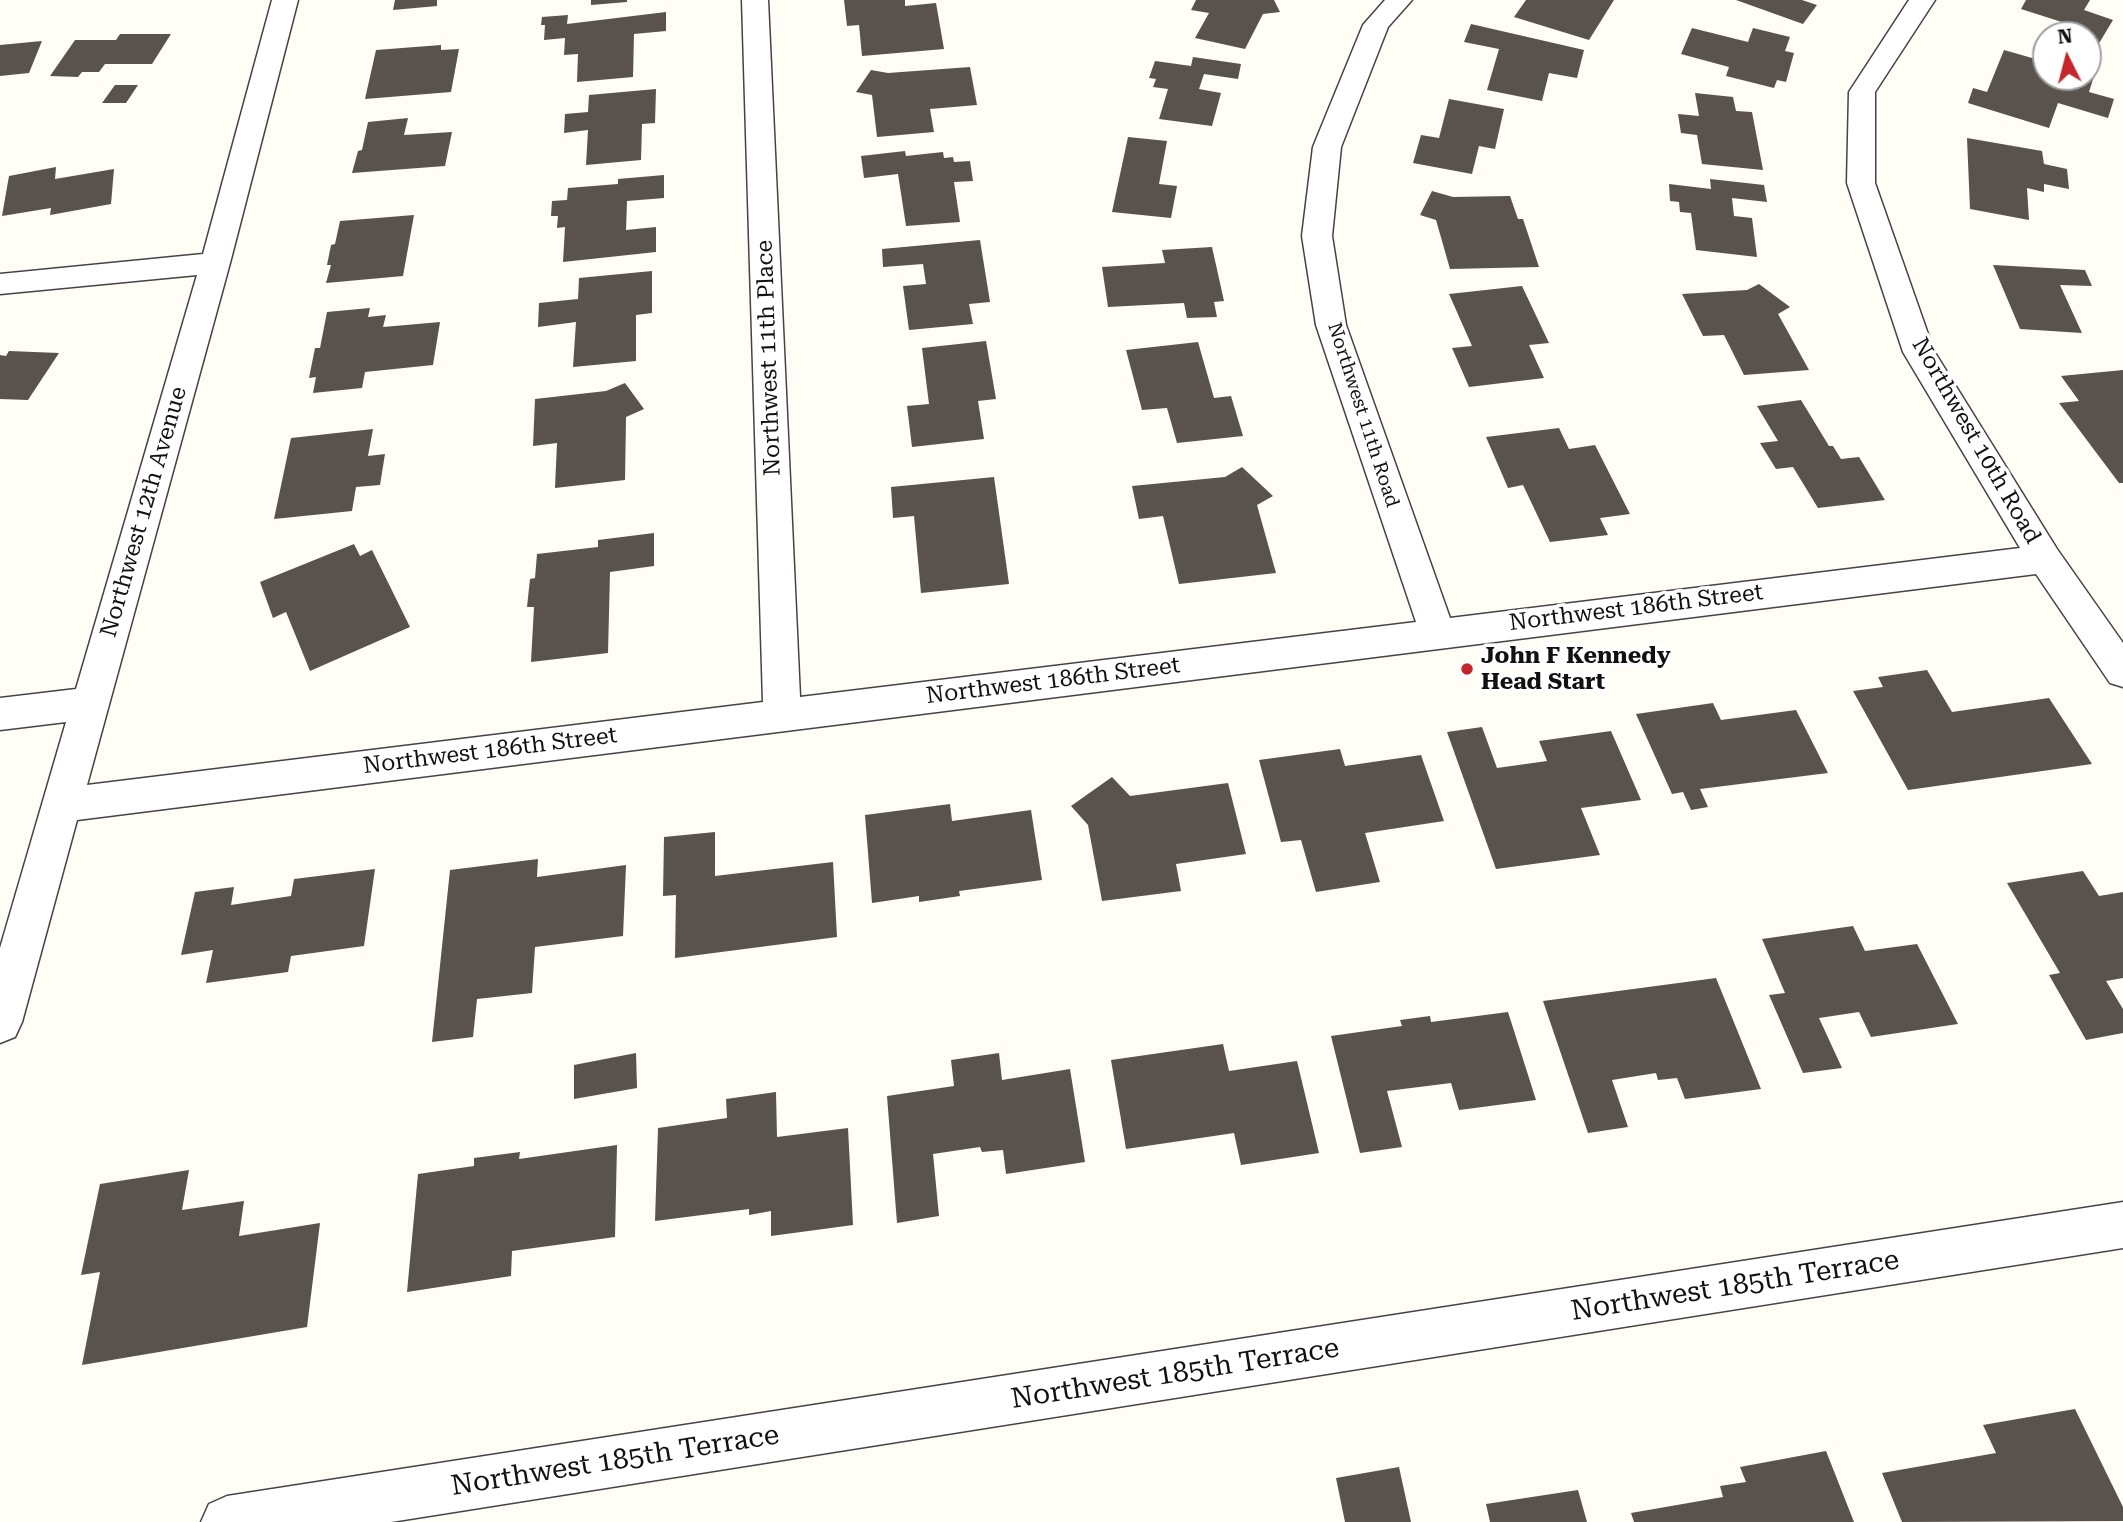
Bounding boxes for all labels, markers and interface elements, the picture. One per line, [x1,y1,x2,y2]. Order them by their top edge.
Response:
north arrow [2032,21,2102,91]
text: N [2056,24,2073,49]
street label: Northwest 11th Place [751,239,787,477]
street label: Northwest 11th Road [1322,320,1404,510]
street label: Northwest 10th Road [1906,333,2046,549]
street label: Northwest 12th Avenue [95,384,193,640]
street label: Northwest 186th Street [1507,579,1765,637]
place label: John F Kennedy Head Start [1481,642,1671,696]
street label: Northwest 186th Street [924,652,1182,710]
marker: John F Kennedy Head Start [1459,661,1475,677]
street label: Northwest 186th Street [361,722,619,780]
street label: Northwest 185th Terrace [1568,1243,1902,1329]
street label: Northwest 185th Terrace [1008,1331,1342,1417]
street label: Northwest 185th Terrace [448,1418,782,1504]

